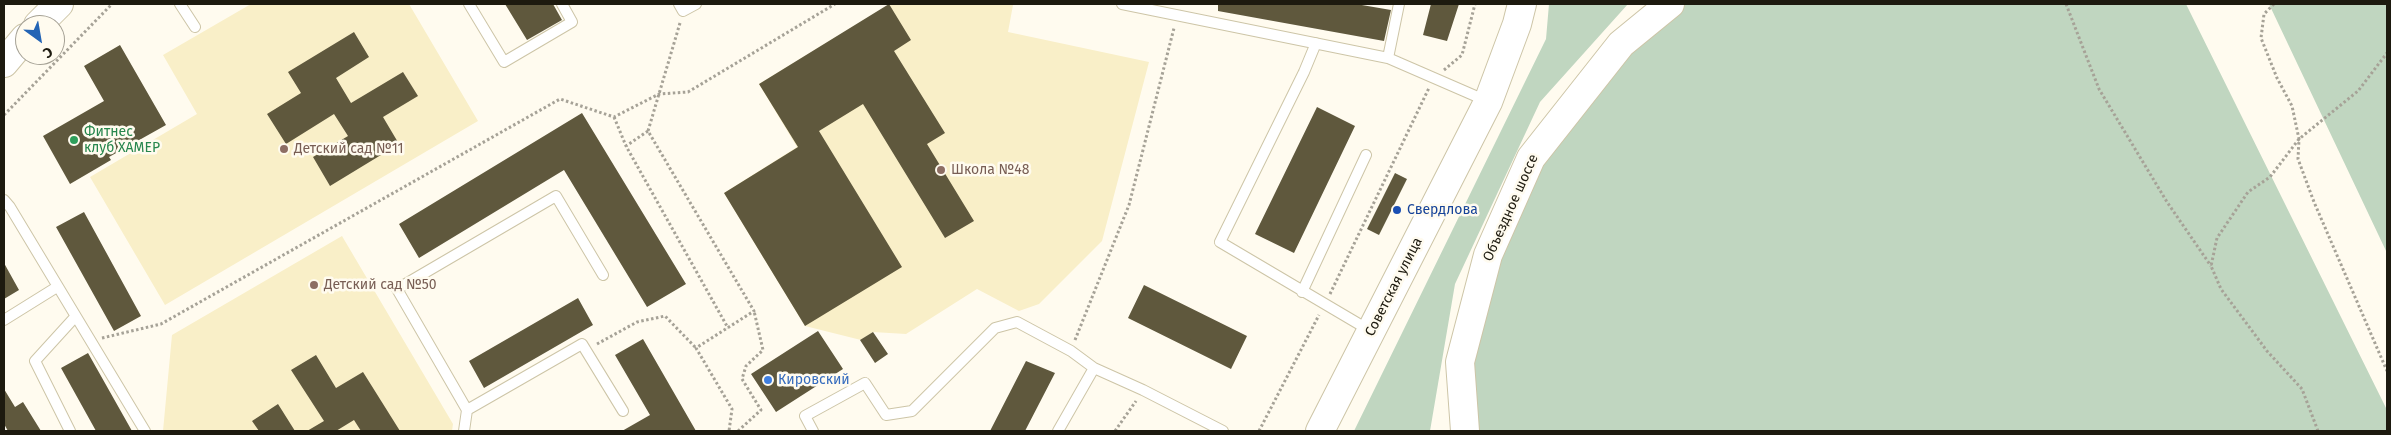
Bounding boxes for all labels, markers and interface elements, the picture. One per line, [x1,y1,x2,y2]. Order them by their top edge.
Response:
north arrow [15,15,65,65]
text: С [40,43,56,62]
place label: Фитнес клуб ХАМЕР [84,124,160,156]
marker: Фитнес клуб ХАМЕР [68,134,80,146]
place label: Детский сад №11 [294,141,404,157]
marker: Детский сад №11 [278,143,290,155]
street label: Объездное шоссе [1480,152,1542,264]
place label: Школа №48 [951,162,1029,178]
marker: Школа №48 [935,164,947,176]
place label: Свердлова [1407,202,1478,218]
marker: Свердлова [1391,204,1403,216]
street label: Советская улица [1362,235,1426,339]
place label: Детский сад №50 [324,277,436,293]
marker: Детский сад №50 [308,279,320,291]
place label: Кировский [778,372,850,388]
marker: Кировский [762,374,774,386]

